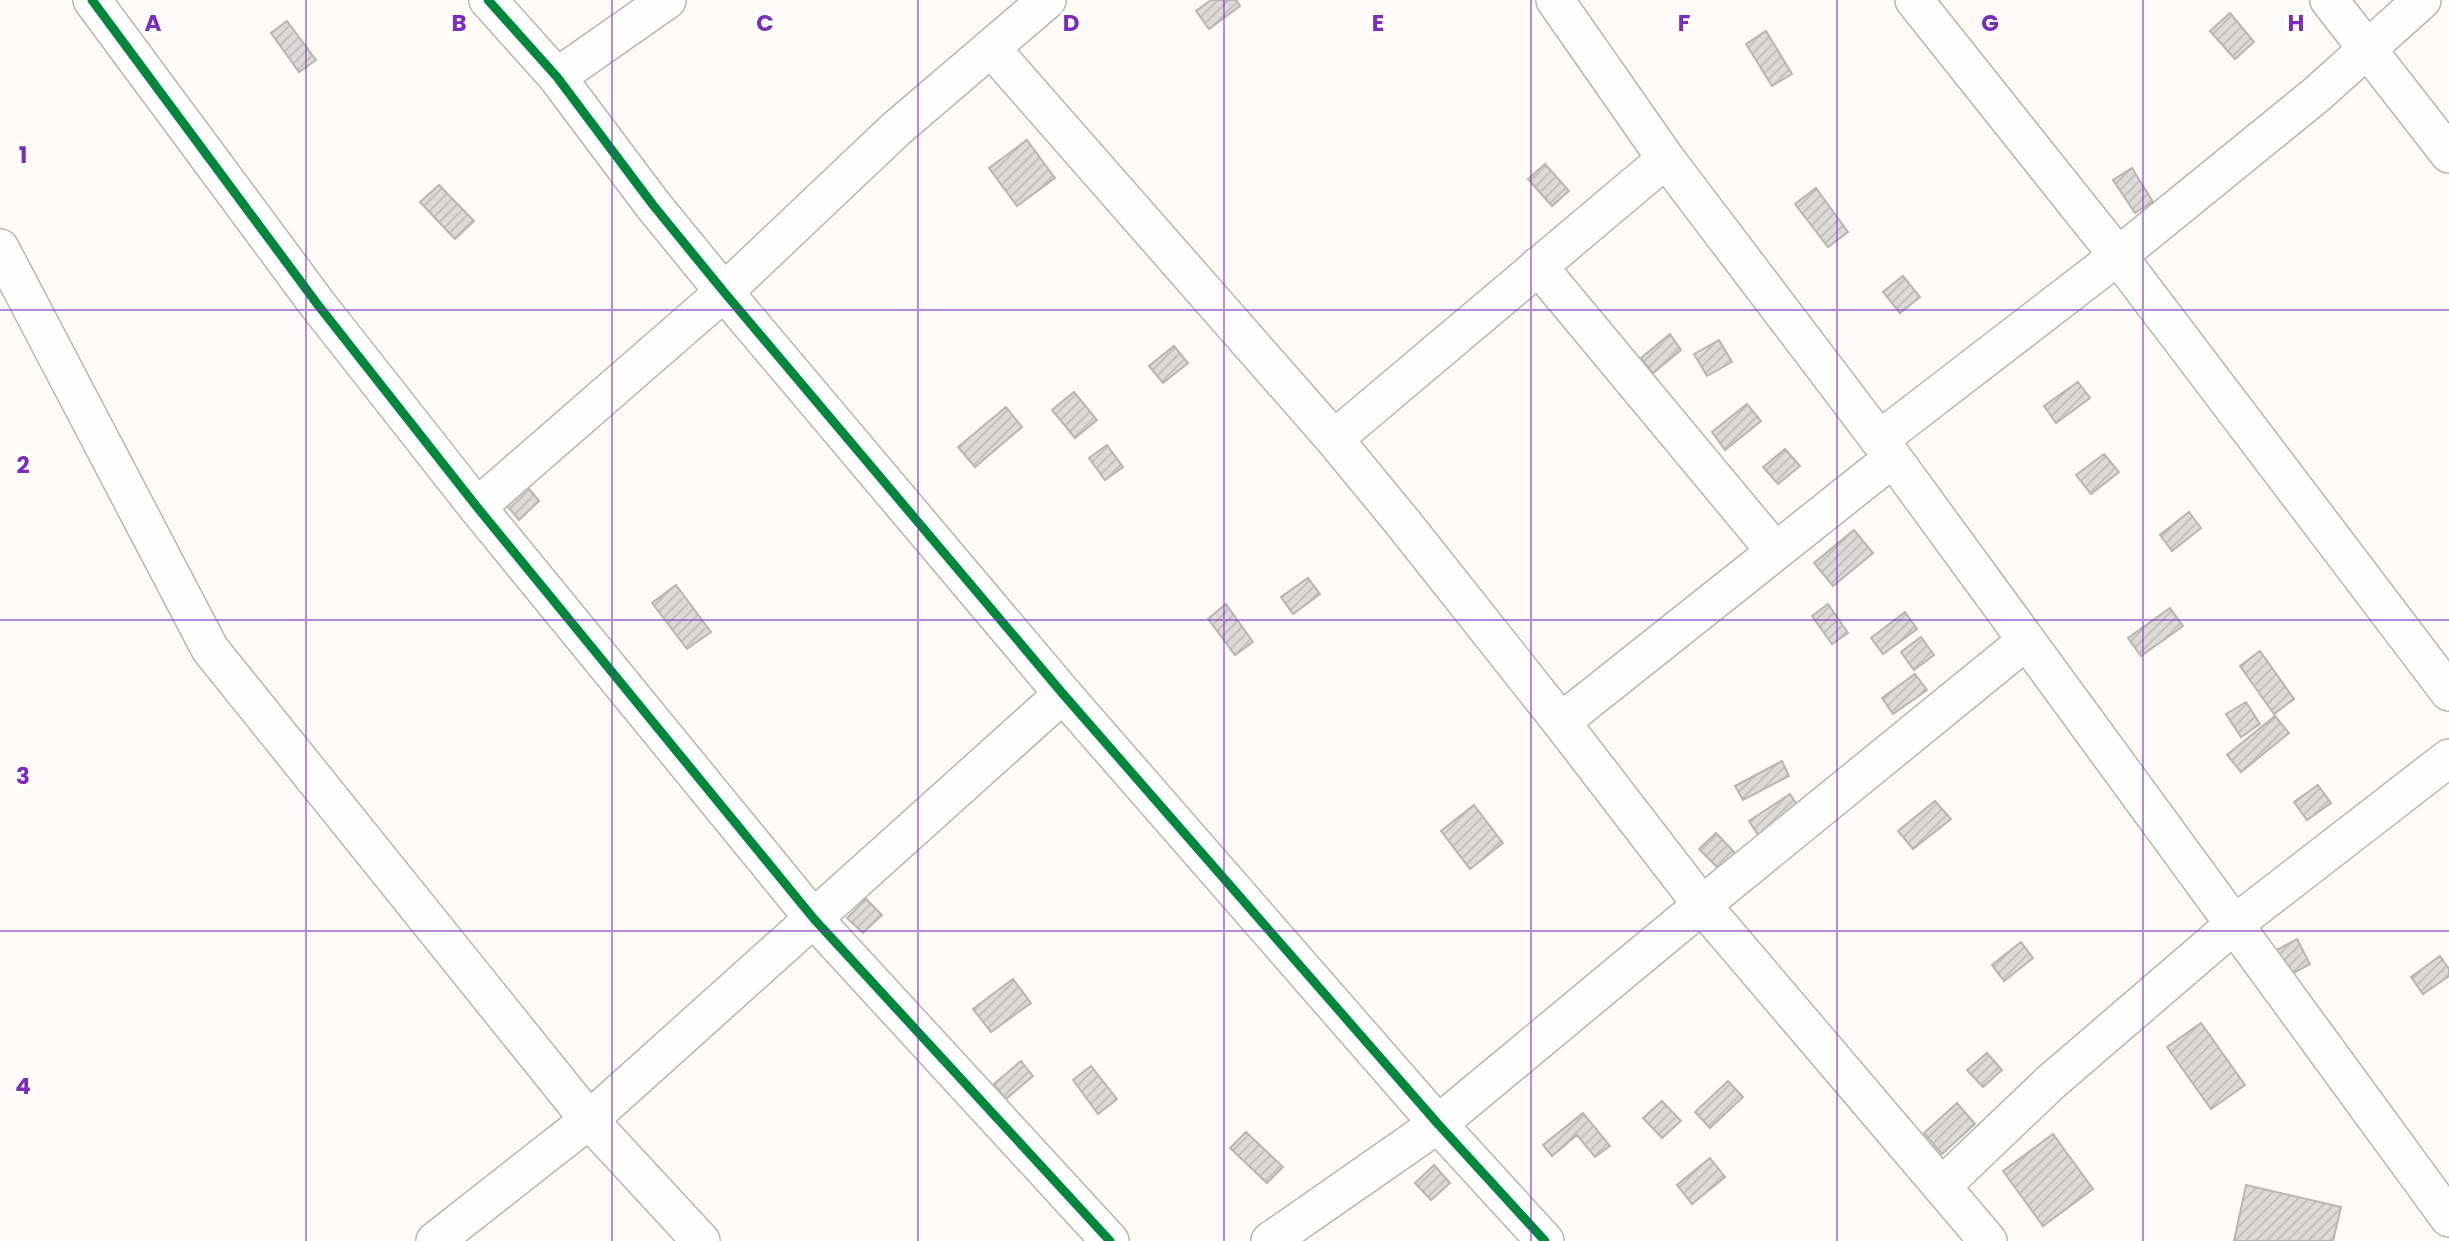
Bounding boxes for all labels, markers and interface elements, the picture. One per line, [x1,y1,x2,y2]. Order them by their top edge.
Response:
text: A [145,7,162,39]
text: B [451,7,467,39]
text: C [756,7,774,39]
text: D [1063,7,1079,39]
text: E [1372,7,1384,39]
text: F [1678,7,1690,39]
text: G [1981,7,1999,39]
text: H [2288,7,2304,39]
text: 1 [19,139,27,171]
text: 2 [16,449,30,481]
text: 3 [16,760,30,792]
text: 4 [15,1070,31,1102]

